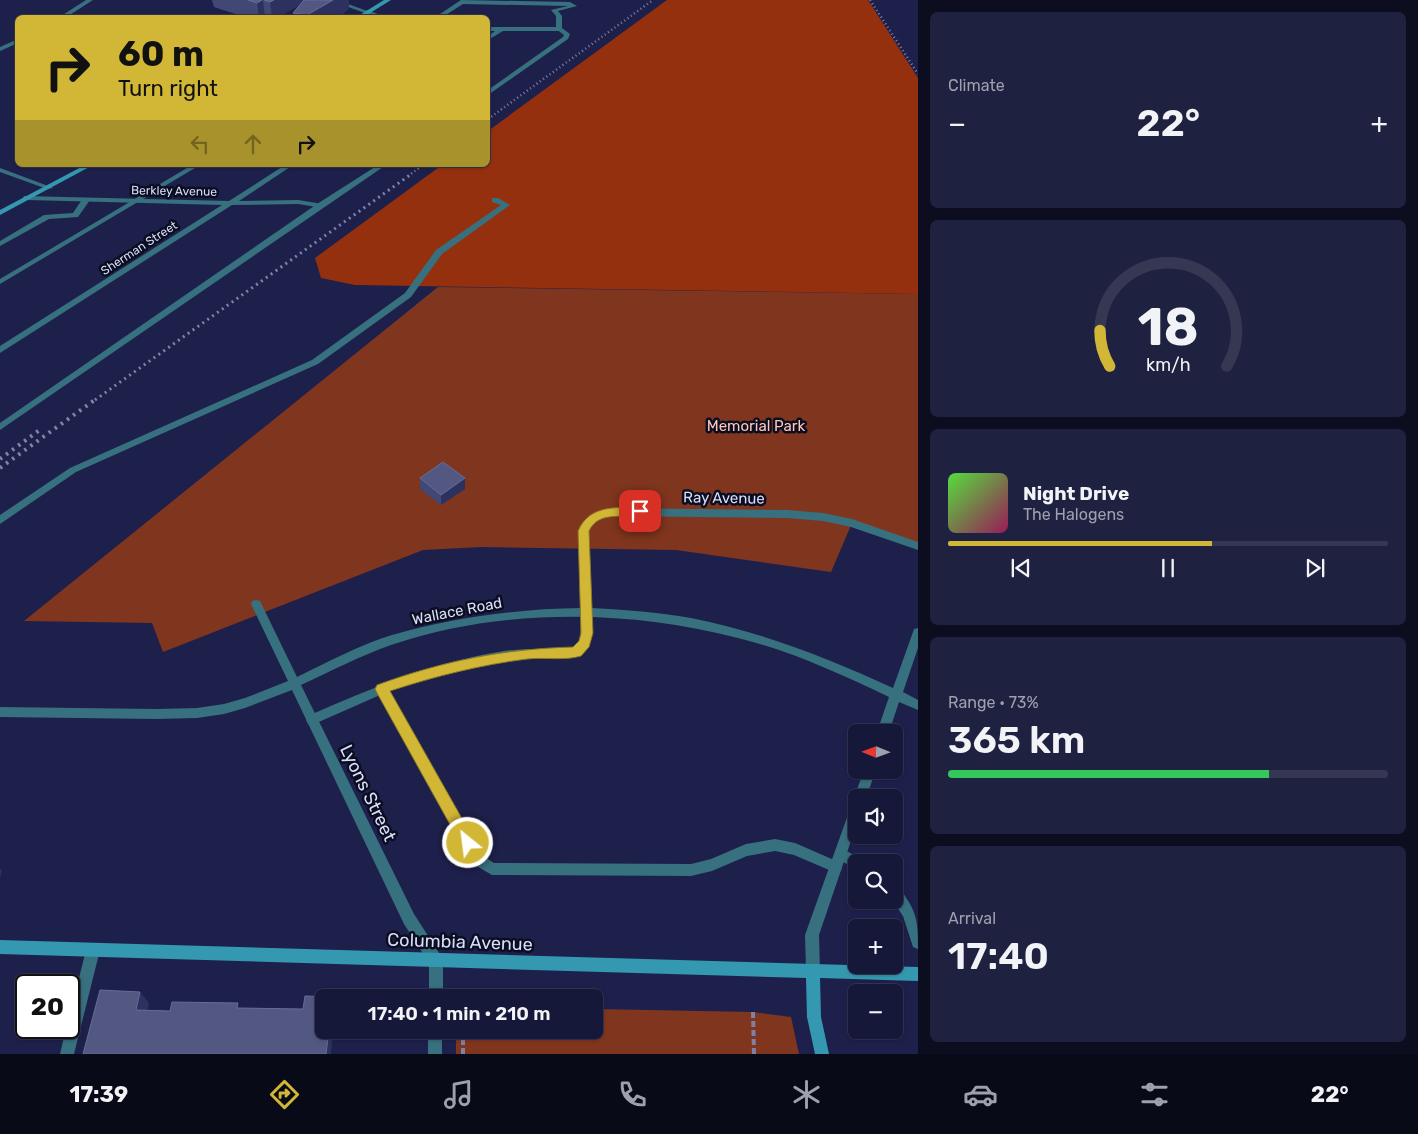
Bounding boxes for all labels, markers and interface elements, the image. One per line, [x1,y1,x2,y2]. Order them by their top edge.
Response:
text: 60 m [118,33,204,75]
icon: right [35,35,100,100]
text: Turn right [118,75,218,102]
text: Climate [948,76,1005,95]
text: 22° [1137,100,1200,146]
text: − [948,107,966,140]
text: + [1371,107,1388,140]
icon: left [186,130,214,158]
icon: ahead [239,130,267,158]
icon: right [292,130,320,158]
street label: Berkley Avenue [131,183,217,199]
street label: Sherman Street [98,218,180,278]
text: 18 [1137,296,1199,358]
text: km/h [1146,354,1190,375]
park label: Memorial Park [707,417,805,435]
text: Night Drive [1023,482,1129,505]
street label: Ray Avenue [683,488,765,508]
pin [619,490,661,532]
icon: arrive [626,497,654,525]
text: The Halogens [1023,505,1124,524]
icon: previous [1007,554,1035,582]
icon: pause [1154,554,1182,582]
icon: next [1301,554,1329,582]
street label: Wallace Road [410,593,504,629]
text: Range · 73% [948,693,1039,712]
text: 365 km [948,717,1085,763]
north arrow [848,724,902,779]
map controls [848,724,903,1039]
street label: Lyons Street [335,741,401,845]
button: sound [848,789,903,844]
position arrow [441,816,493,868]
button: search [848,854,903,909]
text: Arrival [948,909,996,928]
button: + [848,919,903,974]
street label: Columbia Avenue [387,928,533,956]
text: 17:40 [948,933,1049,979]
speed limit sign: 20 [15,974,80,1039]
button: − [848,984,903,1039]
text: 17:40 · 1 min · 210 m [368,1002,550,1025]
icon: directions [267,1077,302,1112]
icon: music [441,1077,476,1112]
icon: phone [615,1077,650,1112]
icon: climate [789,1077,824,1112]
icon: car [963,1077,998,1112]
icon: filters [1137,1077,1172,1112]
text: 17:39 [69,1081,128,1108]
text: 22° [1311,1081,1349,1108]

